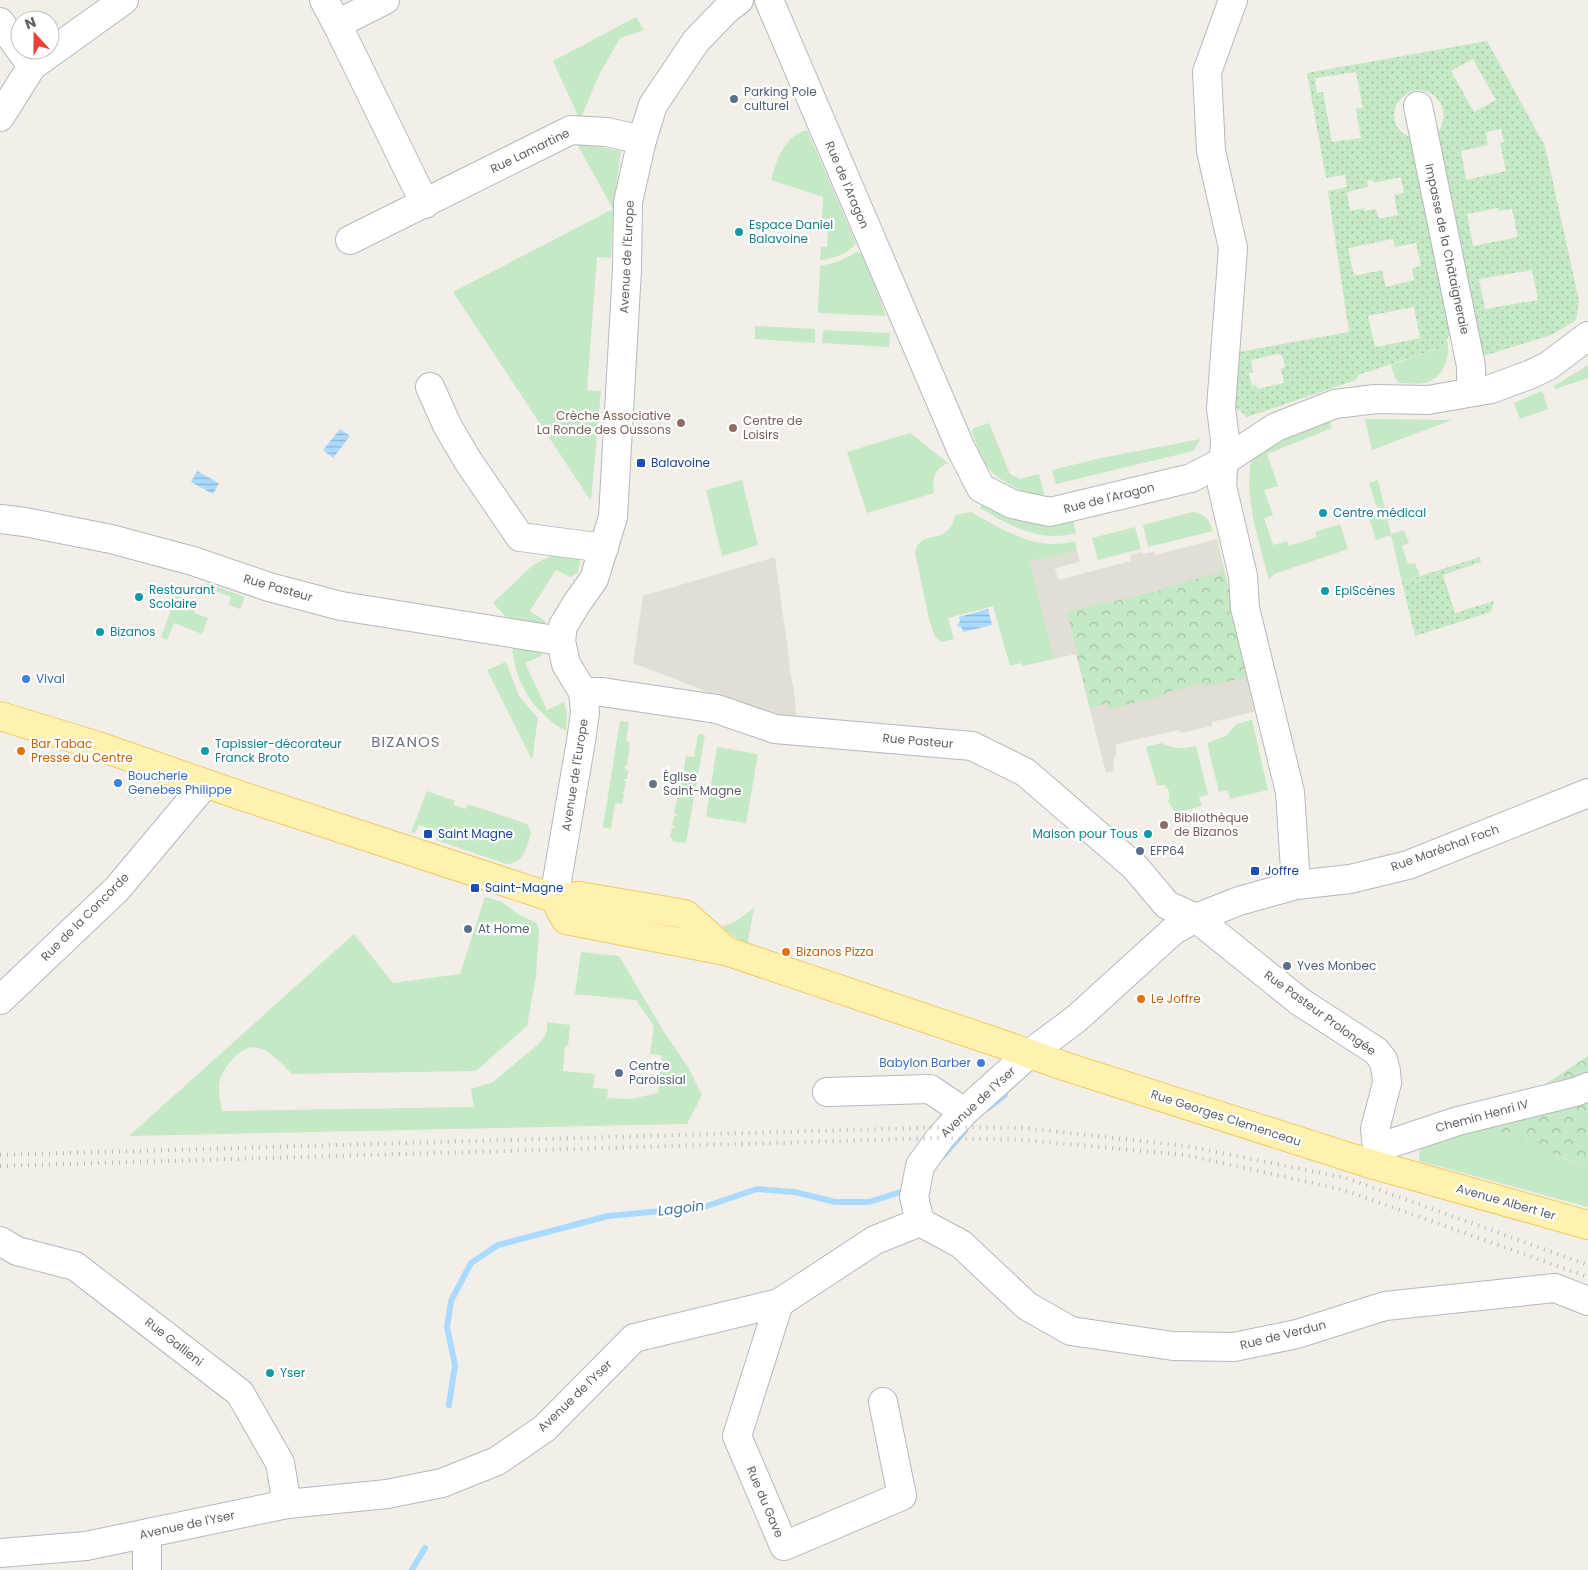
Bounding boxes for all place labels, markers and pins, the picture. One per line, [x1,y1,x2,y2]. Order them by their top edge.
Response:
place label: Parking Pole culturel [744,83,817,114]
marker: Parking Pole culturel [728,93,740,105]
place label: Espace Daniel Balavoine [749,216,833,247]
marker: Espace Daniel Balavoine [733,226,745,238]
place label: Crèche Associative La Ronde des Oussons [537,407,671,438]
place label: Centre de Loisirs [743,412,802,443]
marker: Crèche Associative La Ronde des Oussons [675,417,687,429]
marker: Centre de Loisirs [727,422,739,434]
place label: Balavoine [651,454,710,471]
marker: Balavoine [635,457,647,469]
place label: Centre médical [1333,504,1426,521]
marker: Centre médical [1317,507,1329,519]
place label: Restaurant Scolaire [149,581,215,612]
place label: EpiScènes [1335,582,1395,599]
marker: EpiScènes [1319,585,1331,597]
marker: Restaurant Scolaire [133,591,145,603]
place label: Bizanos [110,623,156,640]
marker: Bizanos [94,626,106,638]
place label: Vival [36,670,65,687]
marker: Vival [20,673,32,685]
place label: Bar Tabac Presse du Centre [31,735,133,766]
place label: Tapissier-décorateur Franck Broto [215,735,342,766]
marker: Bar Tabac Presse du Centre [15,745,27,757]
marker: Tapissier-décorateur Franck Broto [199,745,211,757]
place label: Boucherie Genebes Philippe [128,767,232,798]
place label: Église Saint-Magne [663,768,741,799]
marker: Boucherie Genebes Philippe [112,777,124,789]
marker: Église Saint-Magne [647,778,659,790]
place label: Bibliothèque de Bizanos [1174,809,1249,840]
marker: Bibliothèque de Bizanos [1158,819,1170,831]
place label: Saint Magne [438,825,513,842]
place label: Maison pour Tous [1033,825,1138,842]
marker: Saint Magne [422,828,434,840]
marker: Maison pour Tous [1142,828,1154,840]
place label: EFP64 [1150,842,1185,859]
marker: EFP64 [1134,845,1146,857]
place label: Joffre [1265,862,1299,879]
marker: Joffre [1249,865,1261,877]
place label: Saint-Magne [485,879,563,896]
marker: Saint-Magne [469,882,481,894]
place label: At Home [478,920,529,937]
marker: At Home [462,923,474,935]
place label: Bizanos Pizza [796,943,874,960]
marker: Bizanos Pizza [780,946,792,958]
place label: Yves Monbec [1297,957,1376,974]
marker: Yves Monbec [1281,960,1293,972]
place label: Le Joffre [1151,990,1201,1007]
marker: Le Joffre [1135,993,1147,1005]
place label: Babylon Barber [879,1054,972,1071]
place label: Centre Paroissial [629,1057,686,1088]
marker: Babylon Barber [975,1057,987,1069]
marker: Centre Paroissial [613,1067,625,1079]
place label: Yser [280,1364,306,1381]
marker: Yser [264,1367,276,1379]

